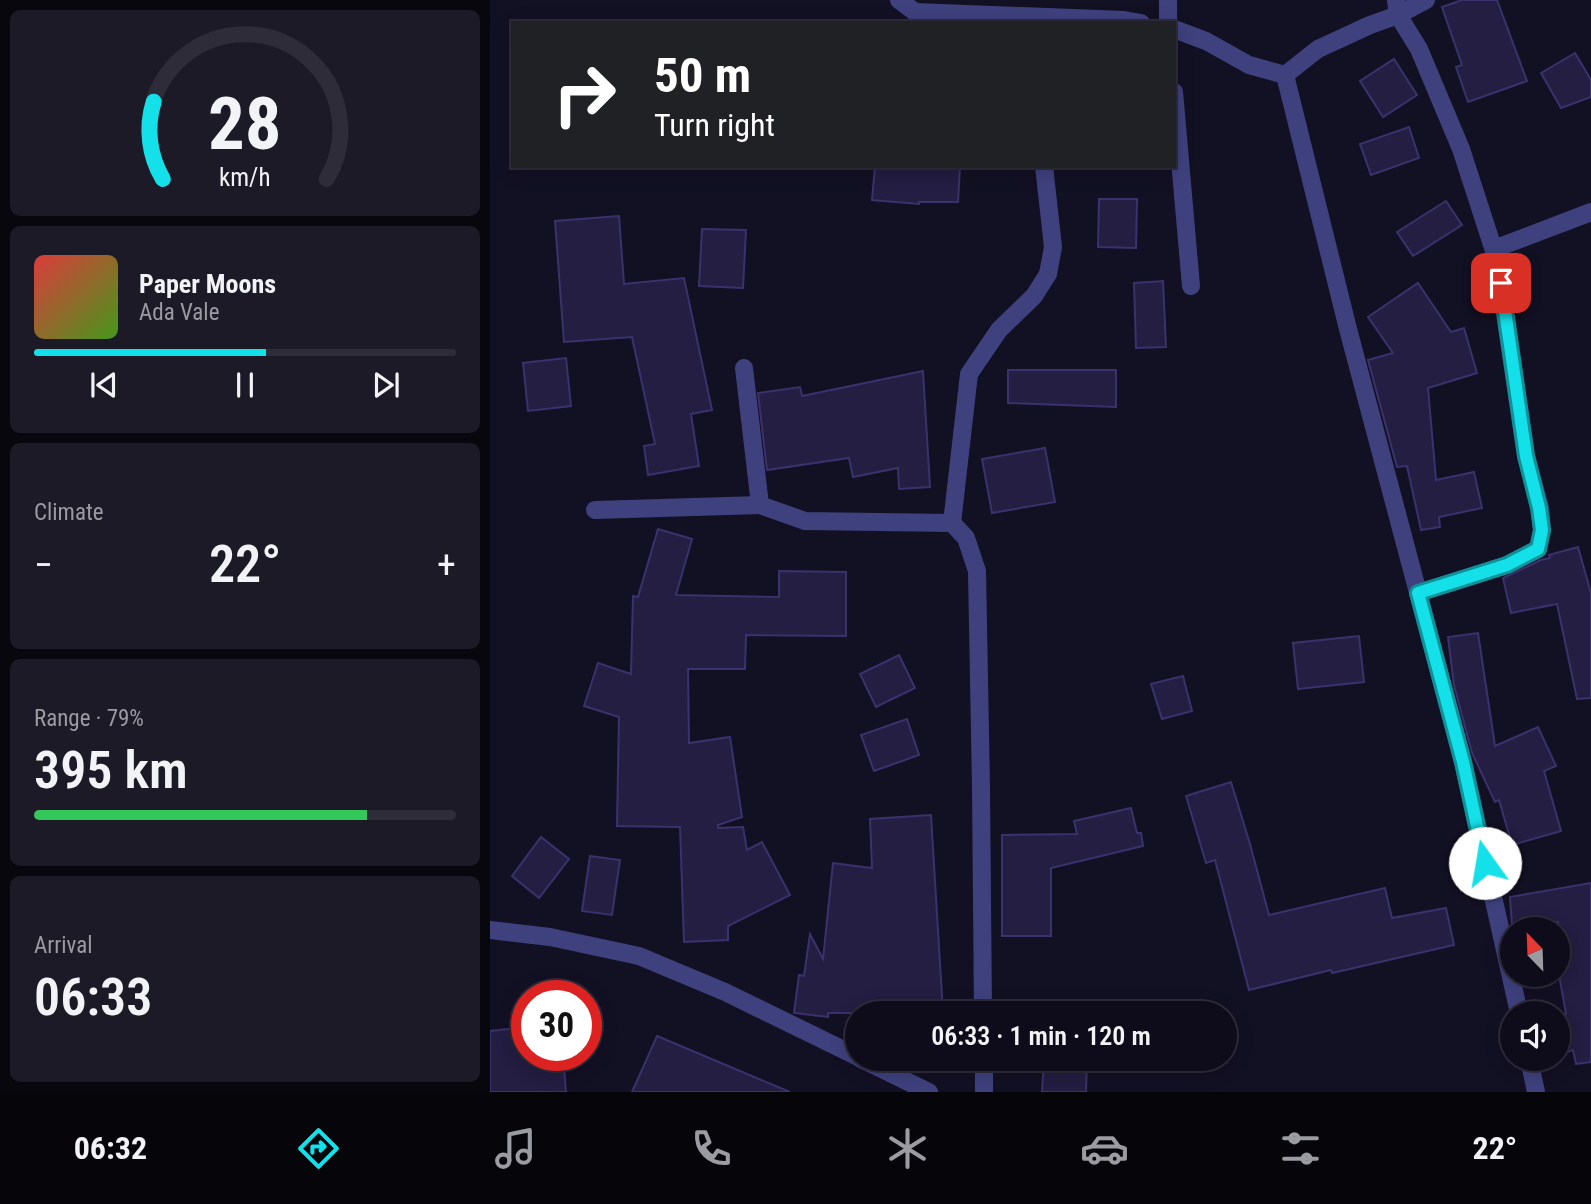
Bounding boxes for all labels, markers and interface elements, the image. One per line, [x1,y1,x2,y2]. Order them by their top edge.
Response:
text: 50 m [654,47,751,104]
icon: right [539,49,630,140]
text: 28 [208,82,282,168]
text: Turn right [654,106,775,144]
text: km/h [219,163,271,192]
pin [1471,253,1531,313]
icon: arrive [1482,264,1520,302]
text: Paper Moons [139,269,276,299]
text: Ada Vale [139,299,219,326]
icon: previous [85,366,123,404]
icon: pause [226,366,264,404]
icon: next [367,366,405,404]
text: Climate [34,499,104,526]
text: 22° [209,534,281,595]
text: − [34,543,53,587]
text: + [437,543,456,587]
text: Range · 79% [34,705,144,732]
text: 395 km [34,740,188,801]
position arrow [1448,826,1522,900]
north arrow [1500,917,1570,987]
map controls [1500,917,1570,1071]
text: Arrival [34,932,93,959]
text: 06:33 [34,967,152,1028]
speed limit sign: 30 [511,980,602,1071]
button: sound [1500,1001,1570,1071]
text: 06:33 · 1 min · 120 m [931,1021,1151,1051]
icon: directions [294,1124,343,1173]
icon: music [491,1124,540,1173]
icon: phone [687,1124,736,1173]
icon: climate [883,1124,932,1173]
icon: car [1080,1124,1129,1173]
icon: filters [1276,1124,1325,1173]
text: 06:32 [74,1129,147,1167]
text: 22° [1473,1129,1517,1167]

